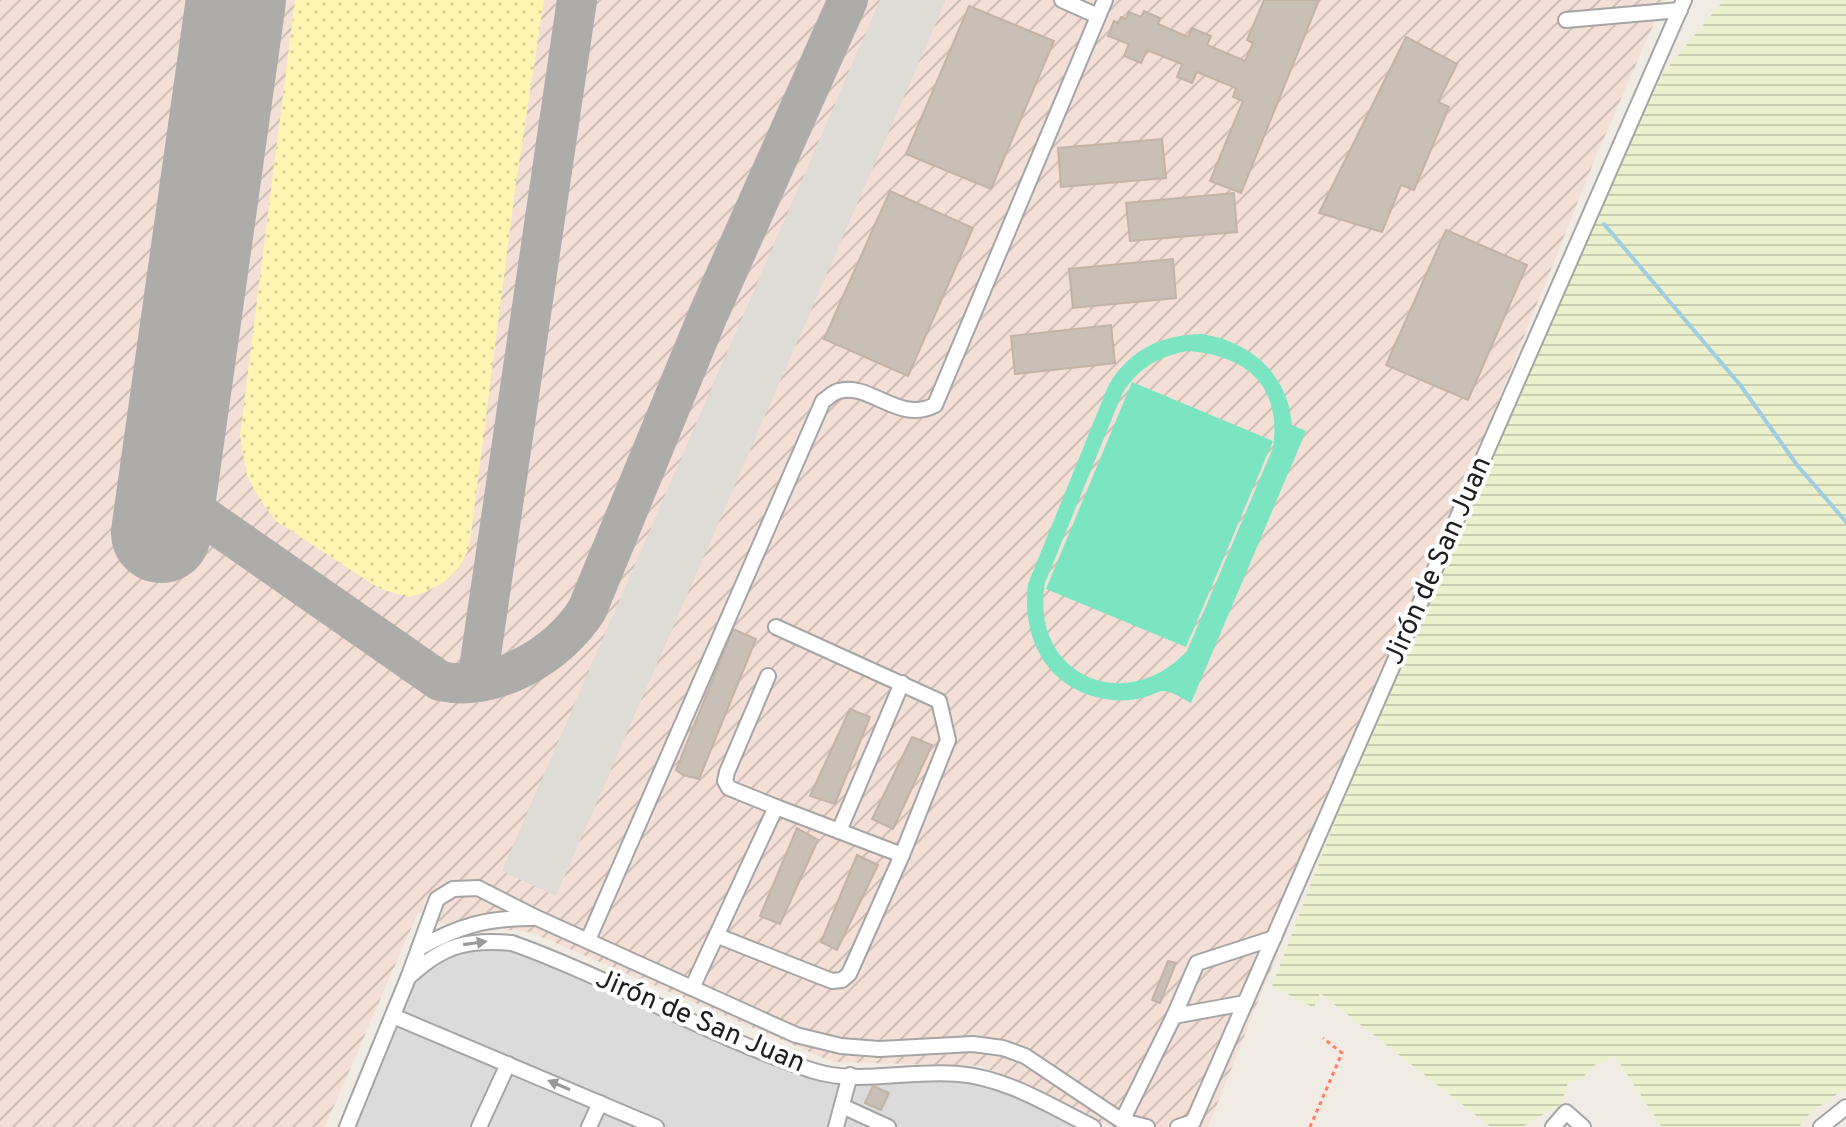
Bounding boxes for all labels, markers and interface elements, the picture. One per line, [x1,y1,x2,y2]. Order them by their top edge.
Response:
street label: Jirón de San Juan [1377,451,1501,671]
one-way arrow [463,936,488,949]
street label: Jirón de San Juan [590,962,810,1082]
one-way arrow [547,1079,571,1092]

